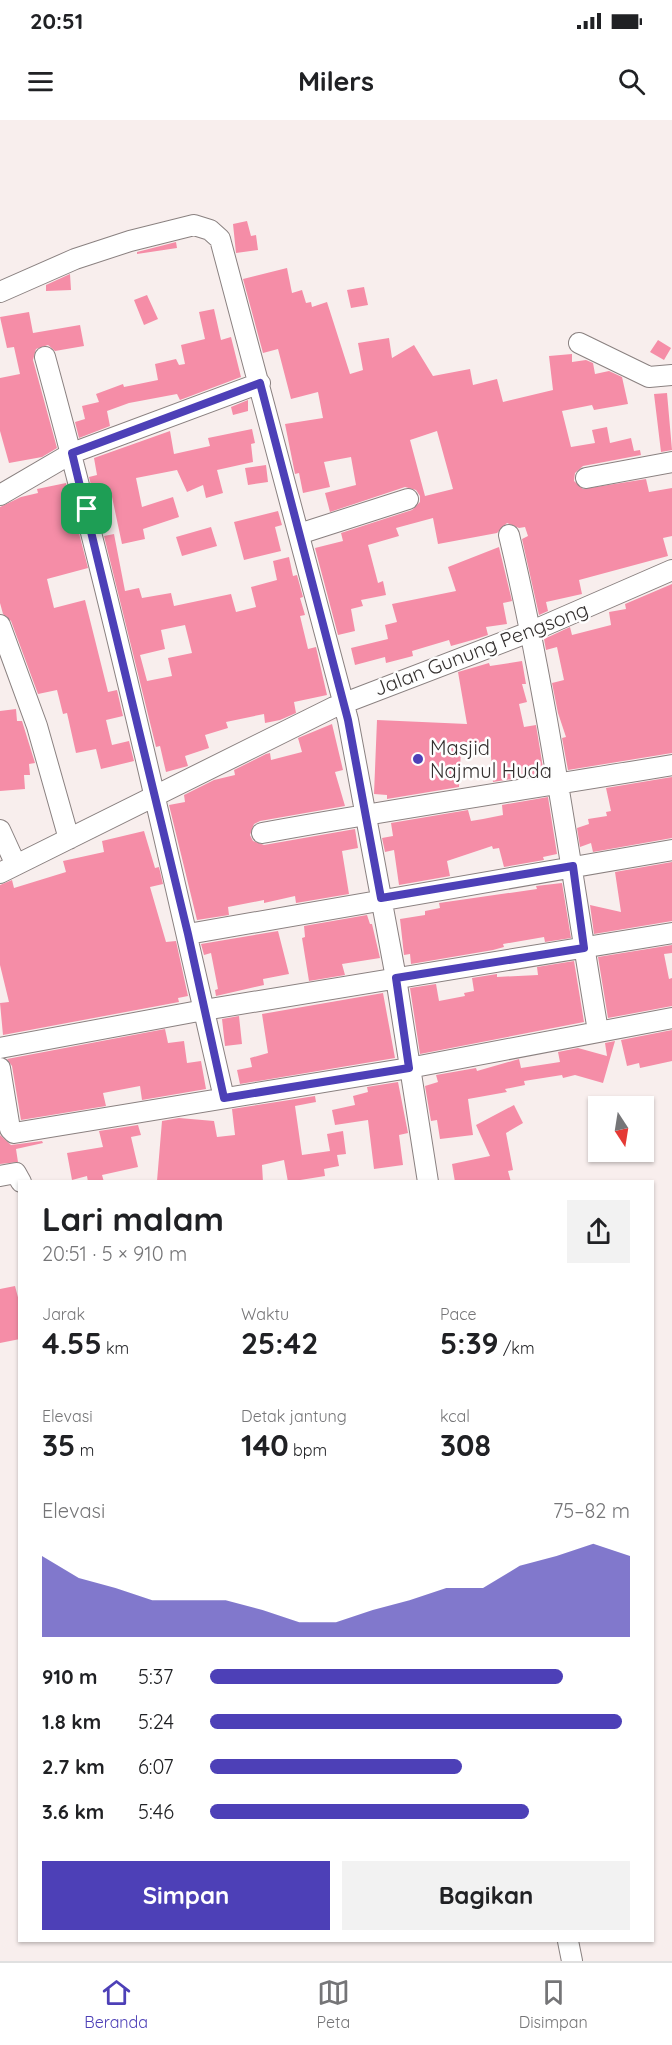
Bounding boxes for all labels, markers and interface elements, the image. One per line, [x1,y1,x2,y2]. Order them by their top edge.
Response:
text: 20:51 [30,7,83,35]
text: Milers [298,64,374,98]
icon: menu [24,65,57,98]
icon: search [615,65,648,98]
pin [61,483,112,534]
icon: arrive [70,492,103,525]
street label: Jalan Gunung Pengsong [370,596,591,701]
place label: Masjid Najmul Huda [430,735,552,783]
marker: Masjid Najmul Huda [411,752,425,766]
north arrow [588,1096,654,1162]
map controls [588,1096,654,1162]
text: Lari malam [42,1198,224,1239]
button: share [567,1200,630,1263]
text: 20:51 · 5 × 910 m [42,1241,187,1266]
text: Jarak [42,1304,85,1324]
text: Waktu [241,1304,289,1324]
text: Pace [440,1304,476,1324]
text: 4.55 [42,1324,102,1362]
text: 25:42 [241,1324,318,1362]
text: 5:39 [440,1324,499,1362]
text: km [102,1338,129,1358]
text: /km [499,1338,535,1358]
text: Elevasi [42,1406,93,1426]
text: Detak jantung [241,1406,347,1426]
text: kcal [440,1406,470,1426]
text: 35 [42,1426,75,1464]
text: 140 [241,1426,289,1464]
text: 308 [440,1426,491,1464]
text: m [75,1440,94,1460]
text: bpm [289,1440,327,1460]
text: Elevasi [42,1498,105,1523]
text: 75–82 m [553,1498,630,1523]
text: 910 m [42,1664,97,1689]
text: 5:37 [138,1664,173,1689]
text: 1.8 km [42,1709,101,1734]
text: 5:24 [138,1709,174,1734]
text: 2.7 km [42,1754,105,1779]
text: 6:07 [138,1754,174,1779]
text: 3.6 km [42,1799,104,1824]
text: 5:46 [138,1799,174,1824]
button: Simpan [42,1861,330,1930]
button: Bagikan [342,1861,630,1930]
tab: Beranda [84,1976,148,2032]
tab: Peta [317,1976,350,2032]
tab: Disimpan [519,1976,588,2032]

